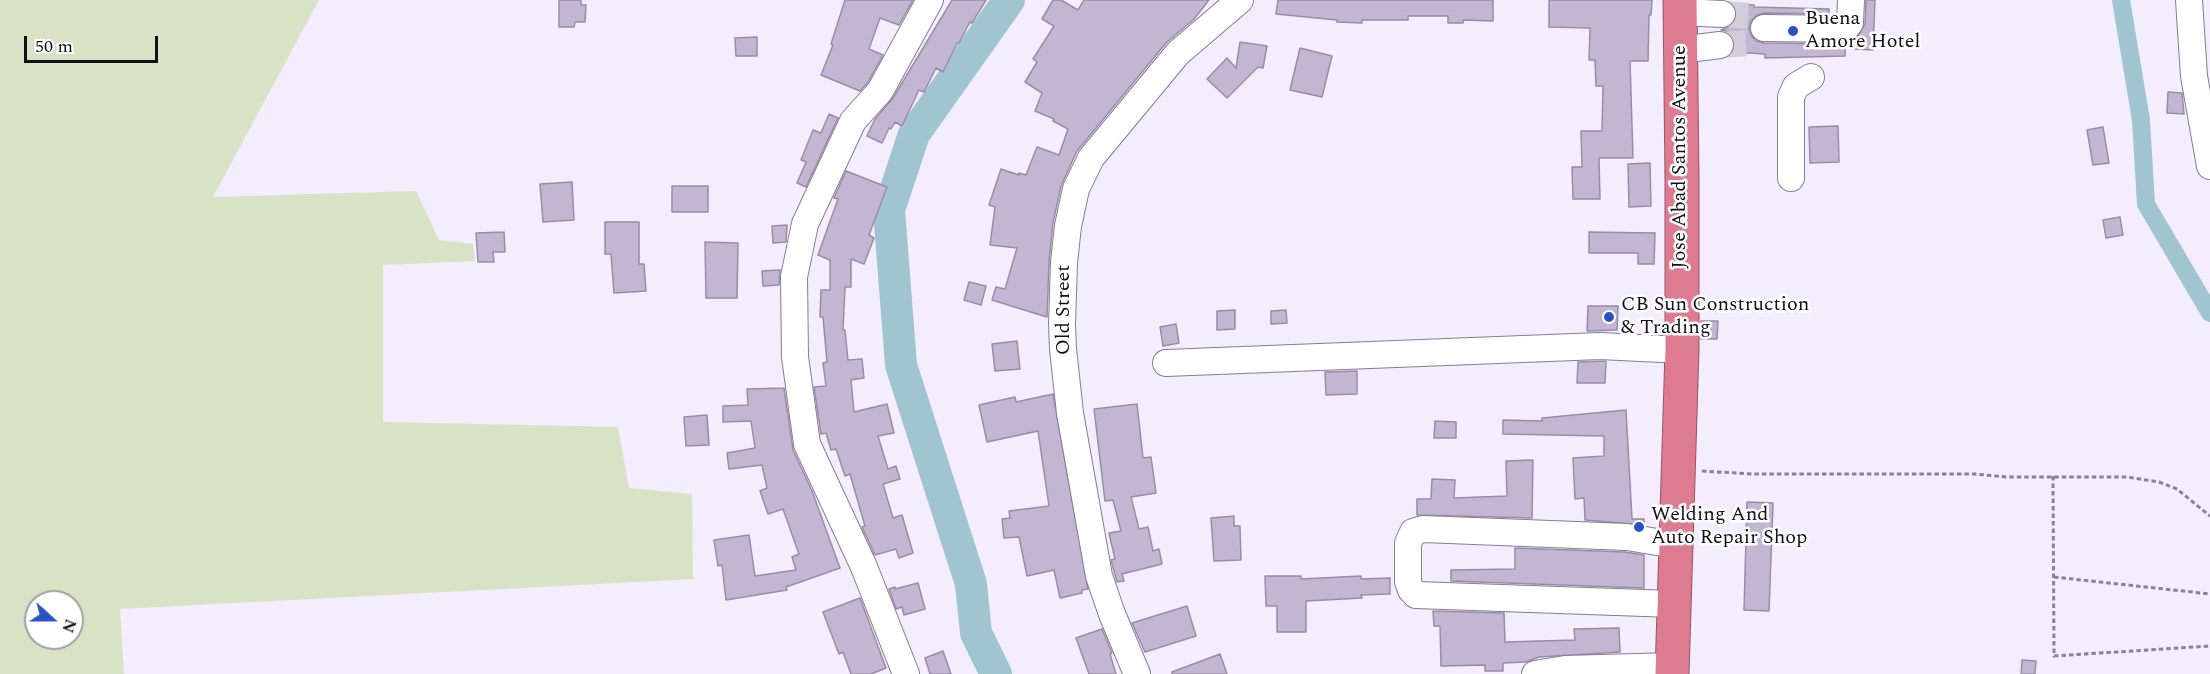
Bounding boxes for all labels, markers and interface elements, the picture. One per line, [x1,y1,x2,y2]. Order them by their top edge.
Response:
place label: Buena Amore Hotel [1805,8,1920,55]
scale bar [27,24,160,62]
marker: Buena Amore Hotel [1786,24,1800,38]
text: 50 m [35,33,73,60]
street label: Jose Abad Santos Avenue [1669,45,1693,269]
street label: Old Street [1053,265,1077,355]
place label: CB Sun Construction & Trading [1621,294,1809,341]
marker: CB Sun Construction & Trading [1602,310,1616,324]
place label: Welding And Auto Repair Shop [1651,504,1807,551]
marker: Welding And Auto Repair Shop [1632,520,1646,534]
north arrow [24,590,84,650]
text: N [55,615,82,636]

